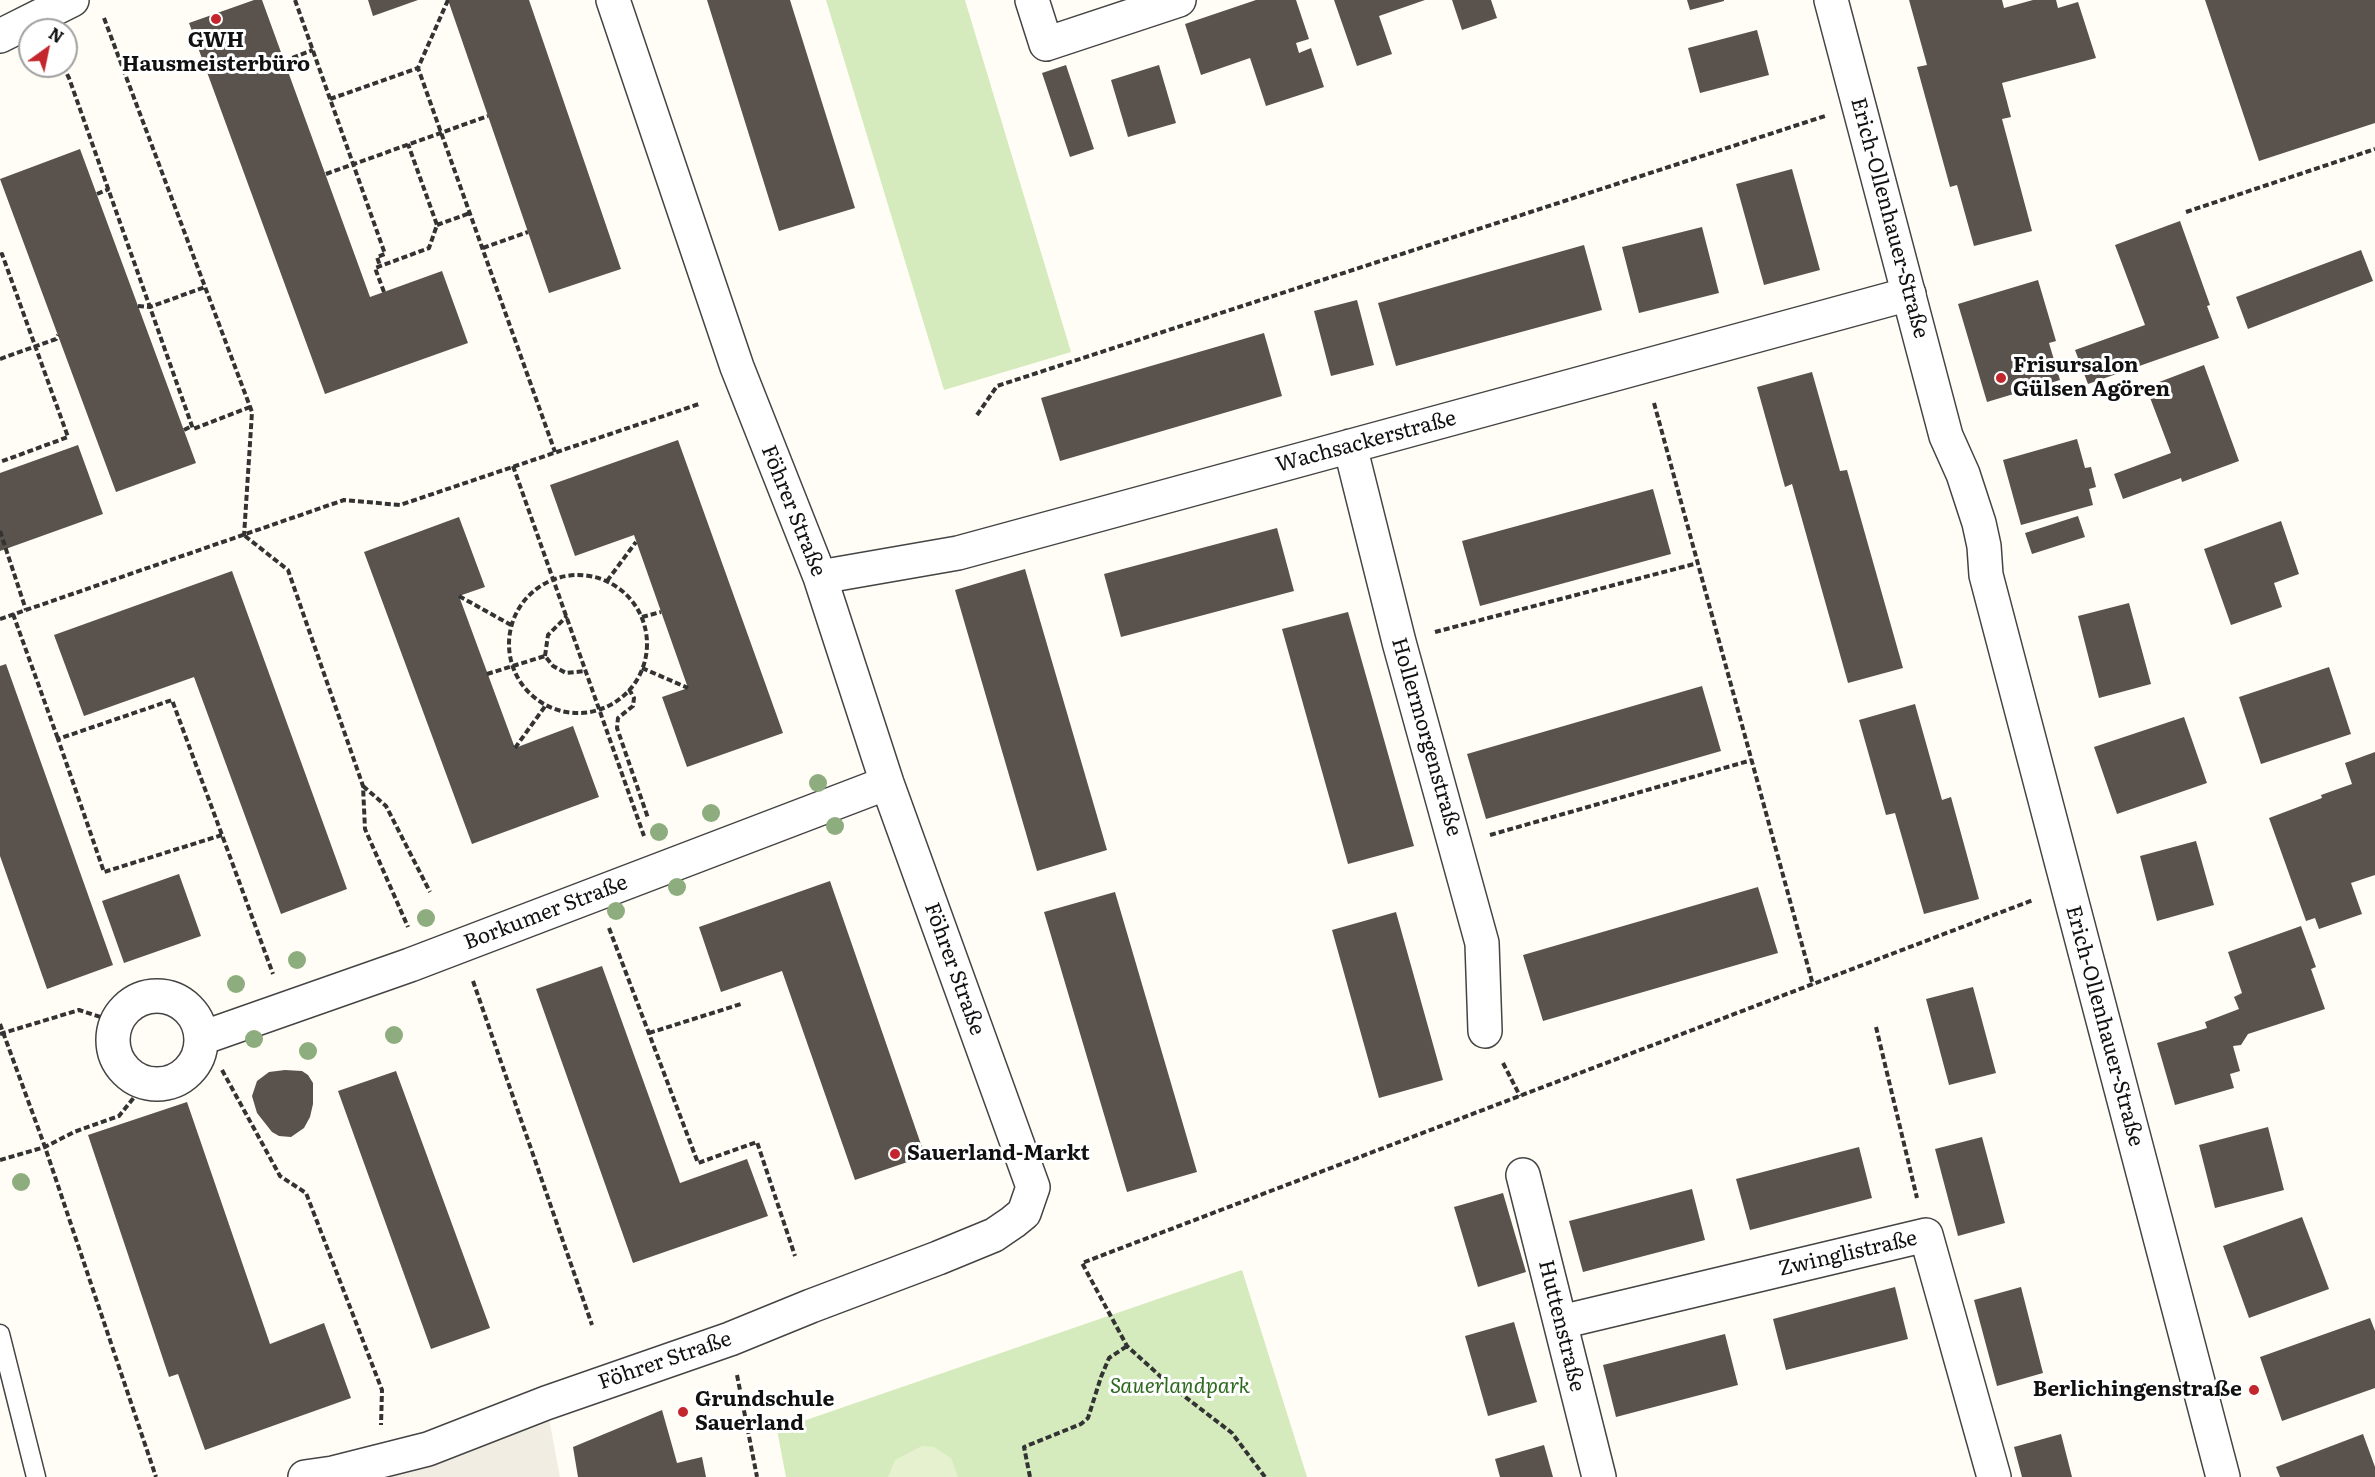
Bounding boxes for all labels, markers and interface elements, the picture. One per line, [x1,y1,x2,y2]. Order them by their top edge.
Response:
marker: GWH Hausmeisterbüro [209,12,223,26]
north arrow [18,18,78,78]
text: N [45,21,69,48]
place label: GWH Hausmeisterbüro [122,28,310,78]
street label: Erich-Ollenhauer-Straße [1845,95,1933,341]
place label: Frisursalon Gülsen Agören [2013,353,2170,403]
marker: Frisursalon Gülsen Agören [1994,371,2008,385]
street label: Wachsackerstraße [1273,406,1459,478]
street label: Föhrer Straße [755,442,831,580]
street label: Hollermorgenstraße [1386,635,1466,839]
street label: Borkumer Straße [461,870,631,956]
street label: Föhrer Straße [918,899,990,1039]
street label: Erich-Ollenhauer-Straße [2060,903,2148,1149]
place label: Sauerland-Markt [907,1141,1090,1167]
marker: Sauerland-Markt [888,1147,902,1161]
street label: Zwinglistraße [1776,1226,1920,1282]
street label: Huttenstraße [1532,1258,1590,1394]
street label: Föhrer Straße [595,1326,735,1396]
park label: Sauerlandpark [1110,1374,1250,1400]
place label: Berlichingenstraße [2033,1377,2242,1403]
marker: Berlichingenstraße [2247,1383,2261,1397]
place label: Grundschule Sauerland [695,1387,834,1437]
marker: Grundschule Sauerland [676,1405,690,1419]

